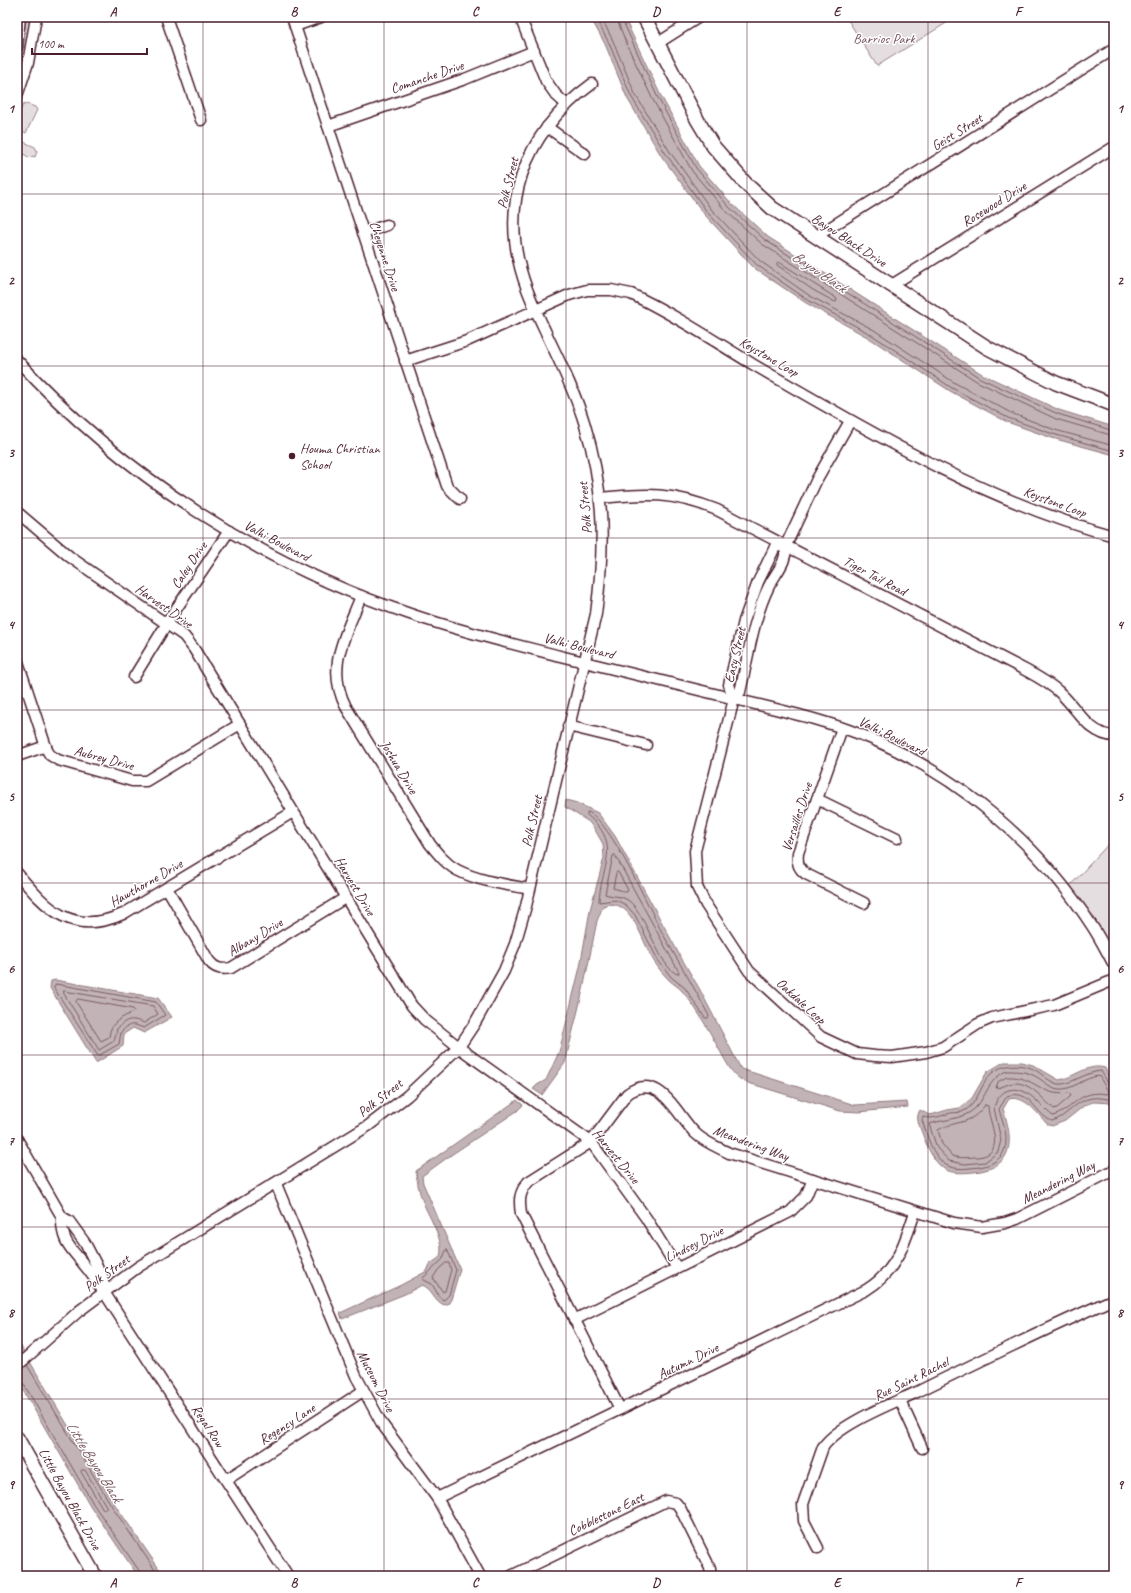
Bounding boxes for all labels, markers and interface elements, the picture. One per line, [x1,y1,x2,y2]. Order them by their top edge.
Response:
text: A [110,4,118,20]
text: B [291,4,299,20]
text: C [472,4,480,20]
text: D [652,4,661,20]
text: E [834,4,843,20]
text: F [1015,4,1024,20]
scale bar [32,30,147,56]
park label: Barrios Park [853,30,916,47]
text: 100 m [38,36,65,52]
street label: Comanche Drive [388,56,467,97]
text: 1 [8,101,16,117]
text: 1 [1117,101,1125,117]
street label: Geist Street [928,109,987,154]
street label: Polk Street [493,154,523,210]
street label: Rosewood Drive [959,177,1031,230]
street label: Bayou Black Drive [808,210,891,271]
street label: Cheyenne Drive [366,219,405,294]
water label: Bayou Black [788,247,852,298]
text: 2 [8,273,15,289]
text: 2 [1117,273,1124,289]
street label: Keystone Loop [736,333,802,381]
place label: Houma Christian School [300,440,380,473]
text: 3 [8,445,15,461]
text: 3 [1117,445,1124,461]
marker: Houma Christian School [287,451,297,461]
street label: Polk Street [574,480,596,535]
street label: Keystone Loop [1021,483,1089,521]
street label: Valhi Boulevard [241,517,315,567]
street label: Caley Drive [167,537,212,592]
street label: Tiger Tail Road [840,552,912,601]
street label: Harvest Drive [132,580,197,633]
text: 4 [8,617,16,633]
text: 4 [1117,617,1125,633]
street label: Easy Street [720,624,750,685]
street label: Valhi Boulevard [542,629,618,664]
street label: Valhi Boulevard [856,713,930,761]
street label: Joshua Drive [376,736,422,798]
street label: Aubrey Drive [72,742,137,774]
street label: Versailles Drive [778,779,817,854]
text: 5 [8,789,15,805]
text: 5 [1117,789,1124,805]
street label: Polk Street [518,792,546,848]
street label: Harvest Drive [331,853,380,920]
street label: Hawthorne Drive [107,855,187,911]
street label: Albany Drive [224,913,287,960]
text: 6 [8,961,15,977]
text: 6 [1117,961,1124,977]
street label: Oakdale Loop [773,974,830,1028]
street label: Polk Street [354,1074,407,1121]
street label: Meandering Way [711,1121,792,1165]
street label: Harvest Drive [589,1125,644,1188]
text: 7 [8,1133,15,1149]
text: 7 [1117,1133,1124,1149]
street label: Meandering Way [1019,1156,1098,1208]
street label: Lindsey Drive [662,1221,727,1266]
street label: Polk Street [81,1250,134,1295]
text: 8 [8,1305,16,1321]
text: 8 [1117,1305,1125,1321]
street label: Autumn Drive [655,1338,722,1383]
street label: Museum Drive [353,1347,399,1416]
street label: Rue Saint Rachel [871,1353,953,1404]
street label: Regency Lane [256,1399,320,1448]
street label: Regal Row [188,1401,229,1452]
water label: Little Bayou Black [62,1418,128,1508]
street label: Little Bayou Black Drive [35,1445,106,1554]
text: 9 [8,1477,15,1493]
text: 9 [1117,1477,1124,1493]
street label: Cobblestone East [566,1488,648,1540]
text: A [110,1575,118,1591]
text: B [291,1575,299,1591]
text: C [472,1575,480,1591]
text: D [652,1575,661,1591]
text: E [834,1575,843,1591]
text: F [1015,1575,1024,1591]

